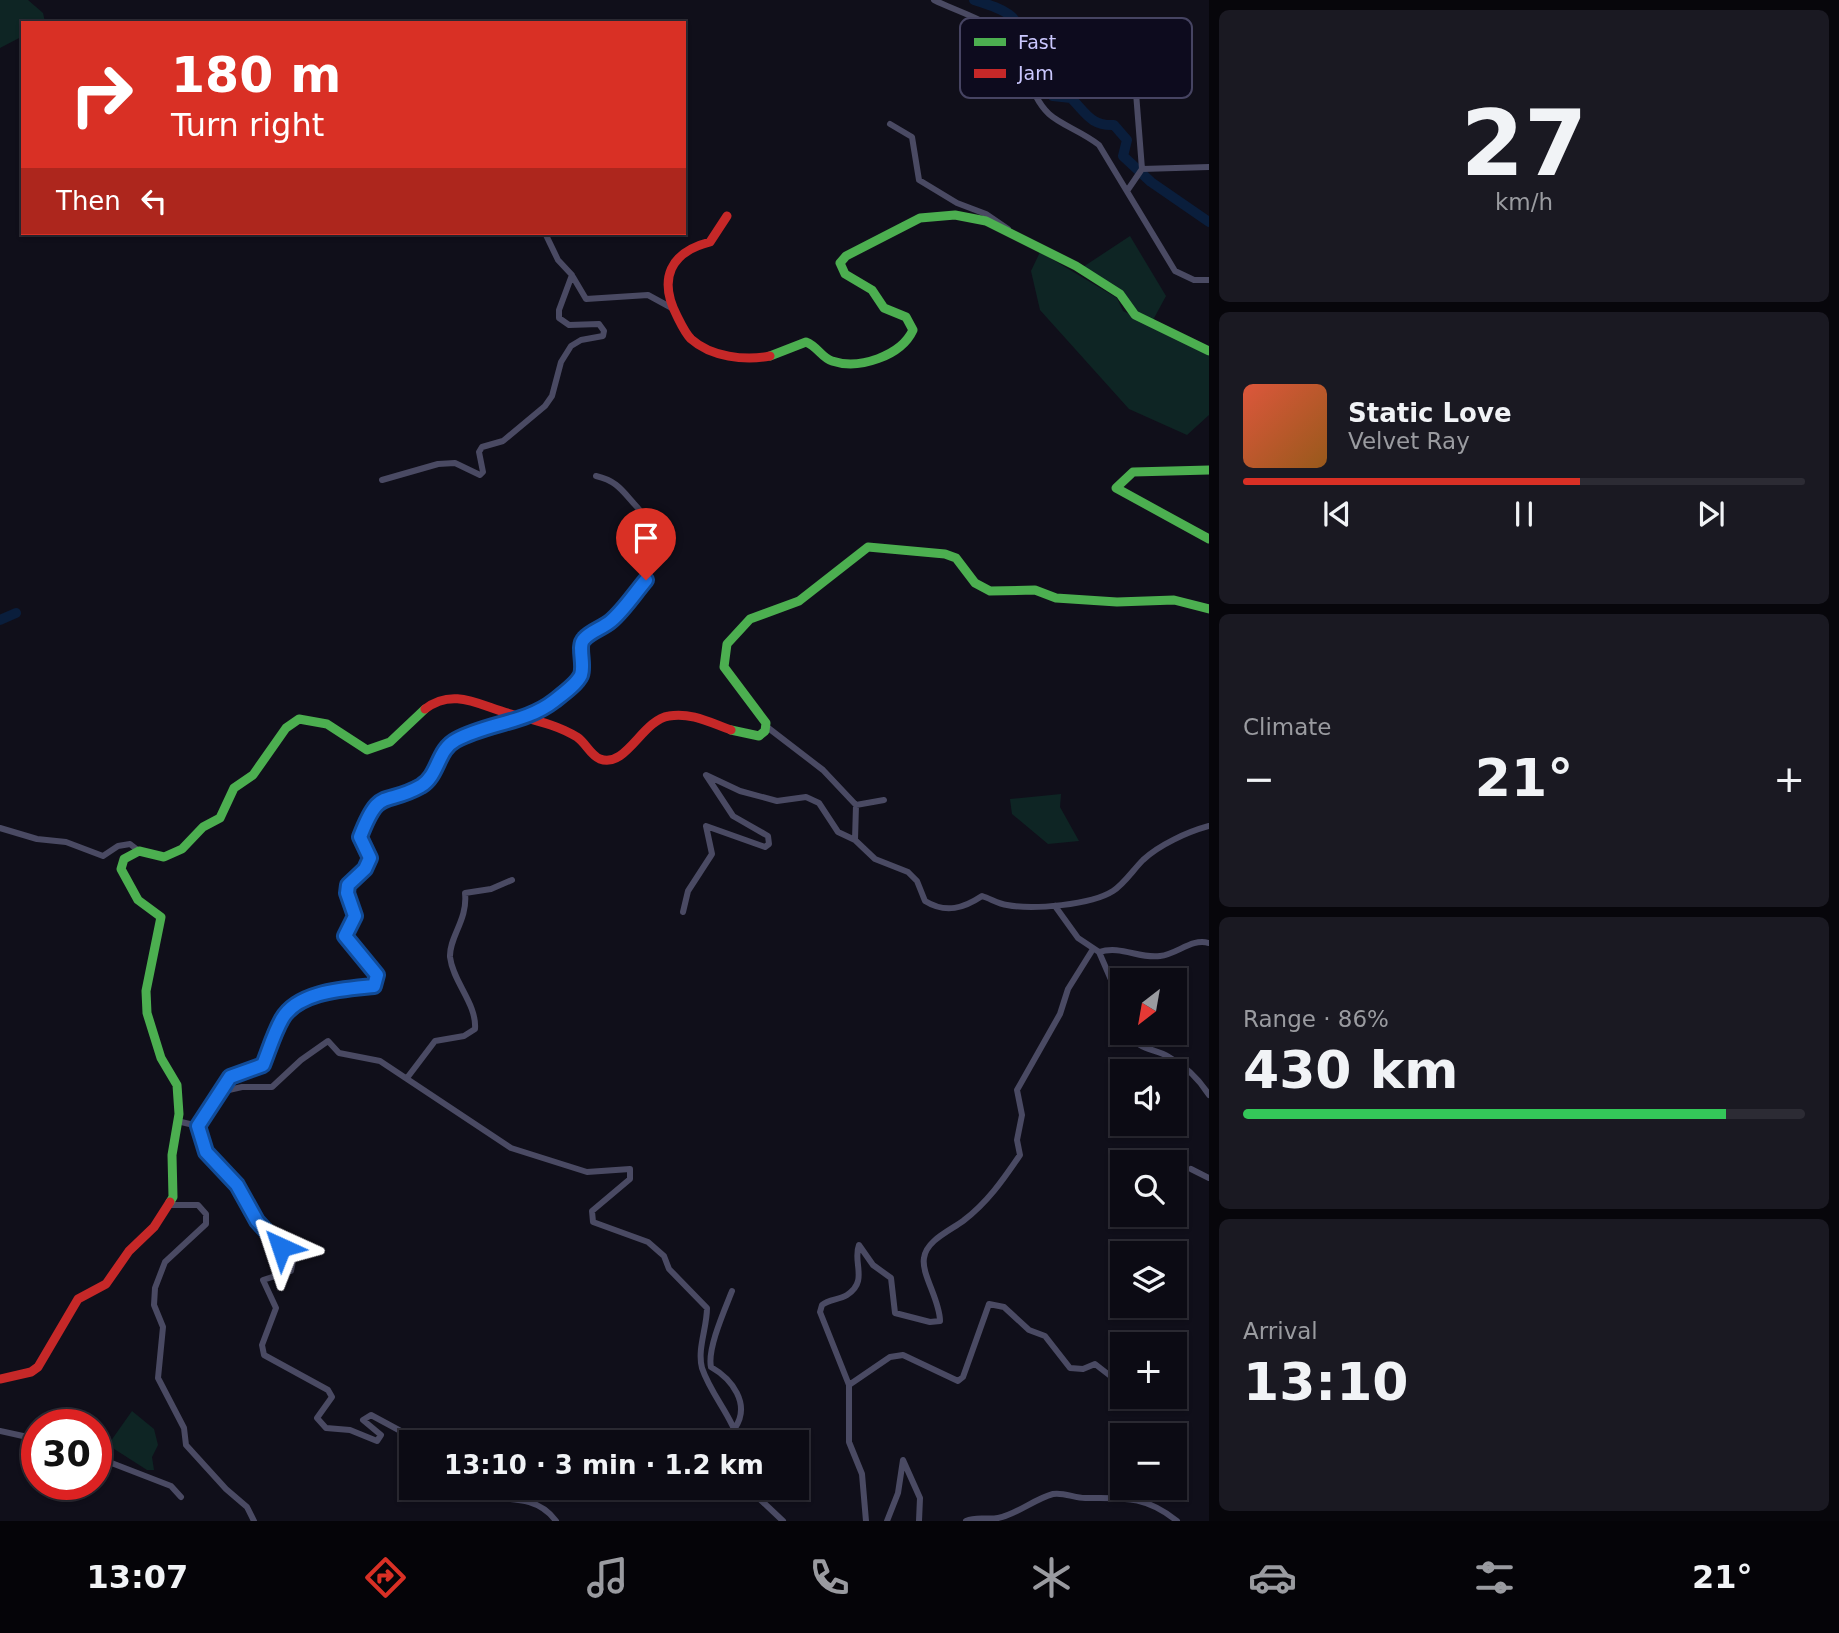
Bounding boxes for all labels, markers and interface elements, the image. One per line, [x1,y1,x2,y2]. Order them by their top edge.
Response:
legend [960,18,1192,98]
text: Fast [1018,31,1056,53]
text: 180 m [171,47,341,104]
icon: right [56,49,147,140]
text: Jam [1017,62,1054,84]
text: 27 [1461,91,1587,196]
text: Turn right [171,106,324,144]
icon: left [135,182,173,220]
text: Then [56,186,121,216]
text: km/h [1495,189,1553,215]
text: Static Love [1348,398,1512,428]
text: Velvet Ray [1348,428,1470,454]
icon: previous [1318,495,1356,533]
icon: pause [1505,495,1543,533]
icon: next [1692,495,1730,533]
pin [616,508,676,580]
icon: arrive [627,519,665,557]
text: Climate [1243,714,1332,740]
text: 21° [1475,748,1573,808]
text: − [1243,757,1275,801]
text: + [1773,757,1805,801]
north arrow [1110,968,1186,1045]
map controls [1110,968,1187,1500]
text: Range · 86% [1243,1006,1389,1032]
text: 430 km [1243,1040,1458,1100]
button: sound [1110,1059,1187,1136]
button: search [1110,1150,1187,1227]
position arrow [244,1210,318,1284]
button: layers [1110,1241,1187,1318]
text: Arrival [1243,1318,1318,1344]
button: + [1110,1332,1187,1409]
text: 13:10 [1243,1352,1409,1412]
speed limit sign: 30 [21,1409,112,1500]
button: − [1110,1423,1187,1500]
text: 13:10 · 3 min · 1.2 km [444,1450,764,1480]
icon: directions [361,1553,410,1602]
icon: music [583,1553,632,1602]
icon: phone [805,1553,854,1602]
icon: climate [1027,1553,1076,1602]
icon: car [1248,1553,1297,1602]
icon: filters [1470,1553,1519,1602]
text: 13:07 [86,1558,188,1596]
text: 21° [1692,1558,1752,1596]

